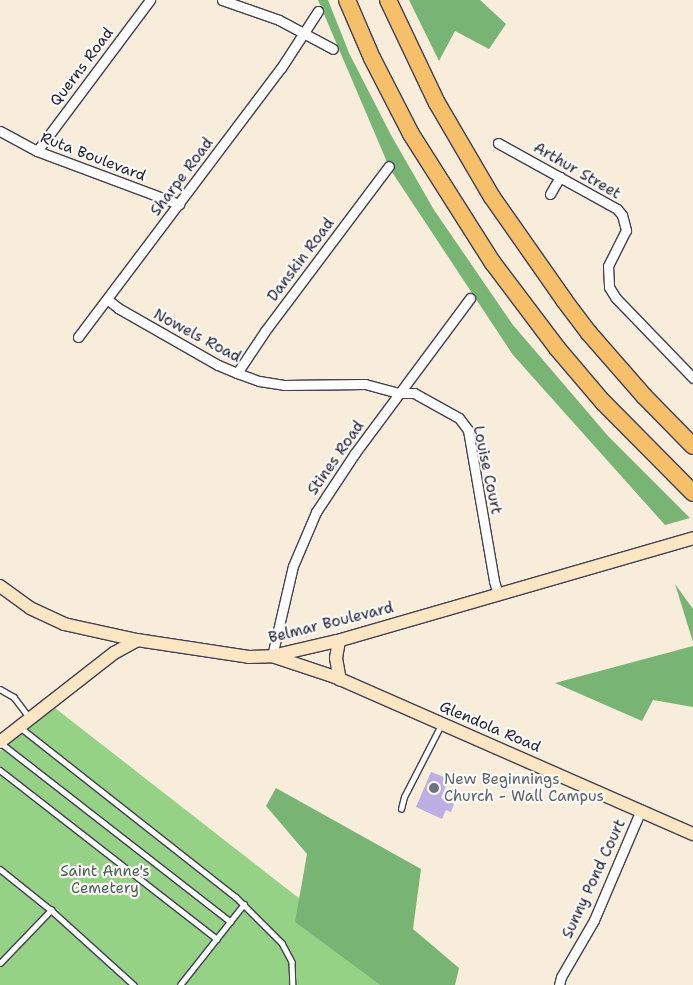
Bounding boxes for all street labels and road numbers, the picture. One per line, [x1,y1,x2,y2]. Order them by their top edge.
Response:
street label: Querns Road [47,24,117,110]
street label: Ruta Boulevard [38,129,148,185]
street label: Sharpe Road [147,134,217,220]
street label: Arthur Street [530,139,624,203]
street label: Danskin Road [264,215,338,305]
street label: Nowels Road [150,305,244,367]
street label: Stines Road [304,418,368,498]
street label: Louise Court [469,424,505,516]
street label: Belmar Boulevard [267,599,395,647]
street label: Glendola Road [437,698,543,756]
street label: Sunny Pond Court [559,817,629,941]

